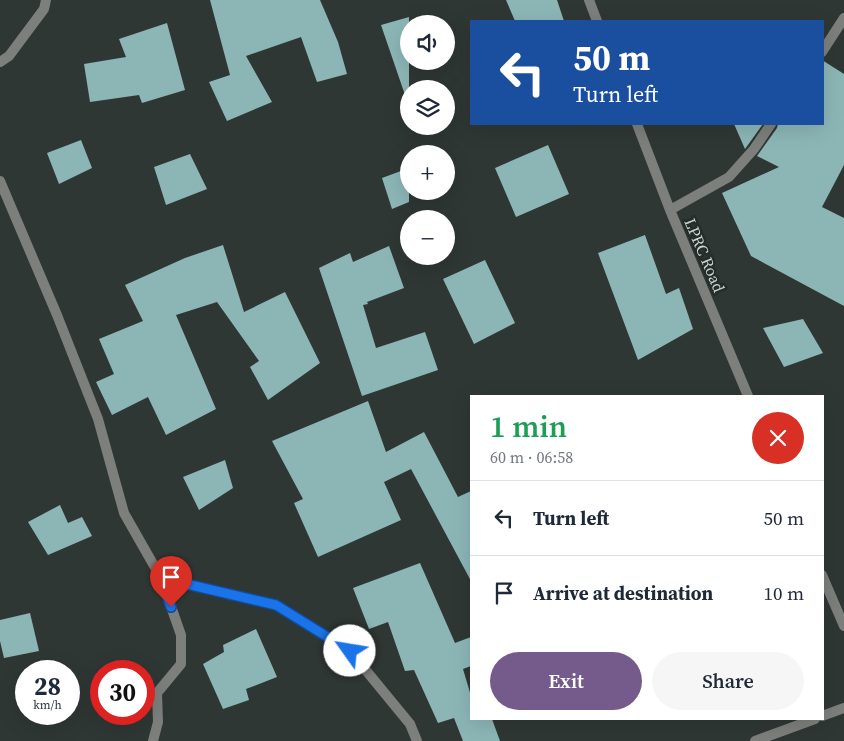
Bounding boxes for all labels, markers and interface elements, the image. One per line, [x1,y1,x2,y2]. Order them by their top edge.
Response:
map controls [400,15,455,265]
button: sound [400,15,455,70]
text: 50 m [573,34,650,82]
icon: left [490,40,555,105]
text: Turn left [573,79,658,109]
button: layers [400,80,455,135]
button: + [400,145,455,200]
button: − [400,210,455,265]
street label: LPRC Road [680,214,730,296]
text: 1 min [490,406,567,447]
button: close [752,412,804,464]
text: 60 m · 06:58 [490,446,573,468]
icon: left [490,504,518,532]
text: Turn left [533,505,609,531]
text: 50 m [763,505,804,531]
pin [150,556,192,607]
icon: arrive [157,563,185,591]
icon: arrive [490,579,518,607]
text: Arrive at destination [533,580,713,606]
text: 10 m [763,580,804,606]
position arrow [323,624,375,676]
button: Exit [490,652,642,710]
button: Share [652,652,804,710]
speed limit sign: 30 [90,660,155,725]
text: 28 [34,669,61,703]
text: km/h [33,697,62,713]

